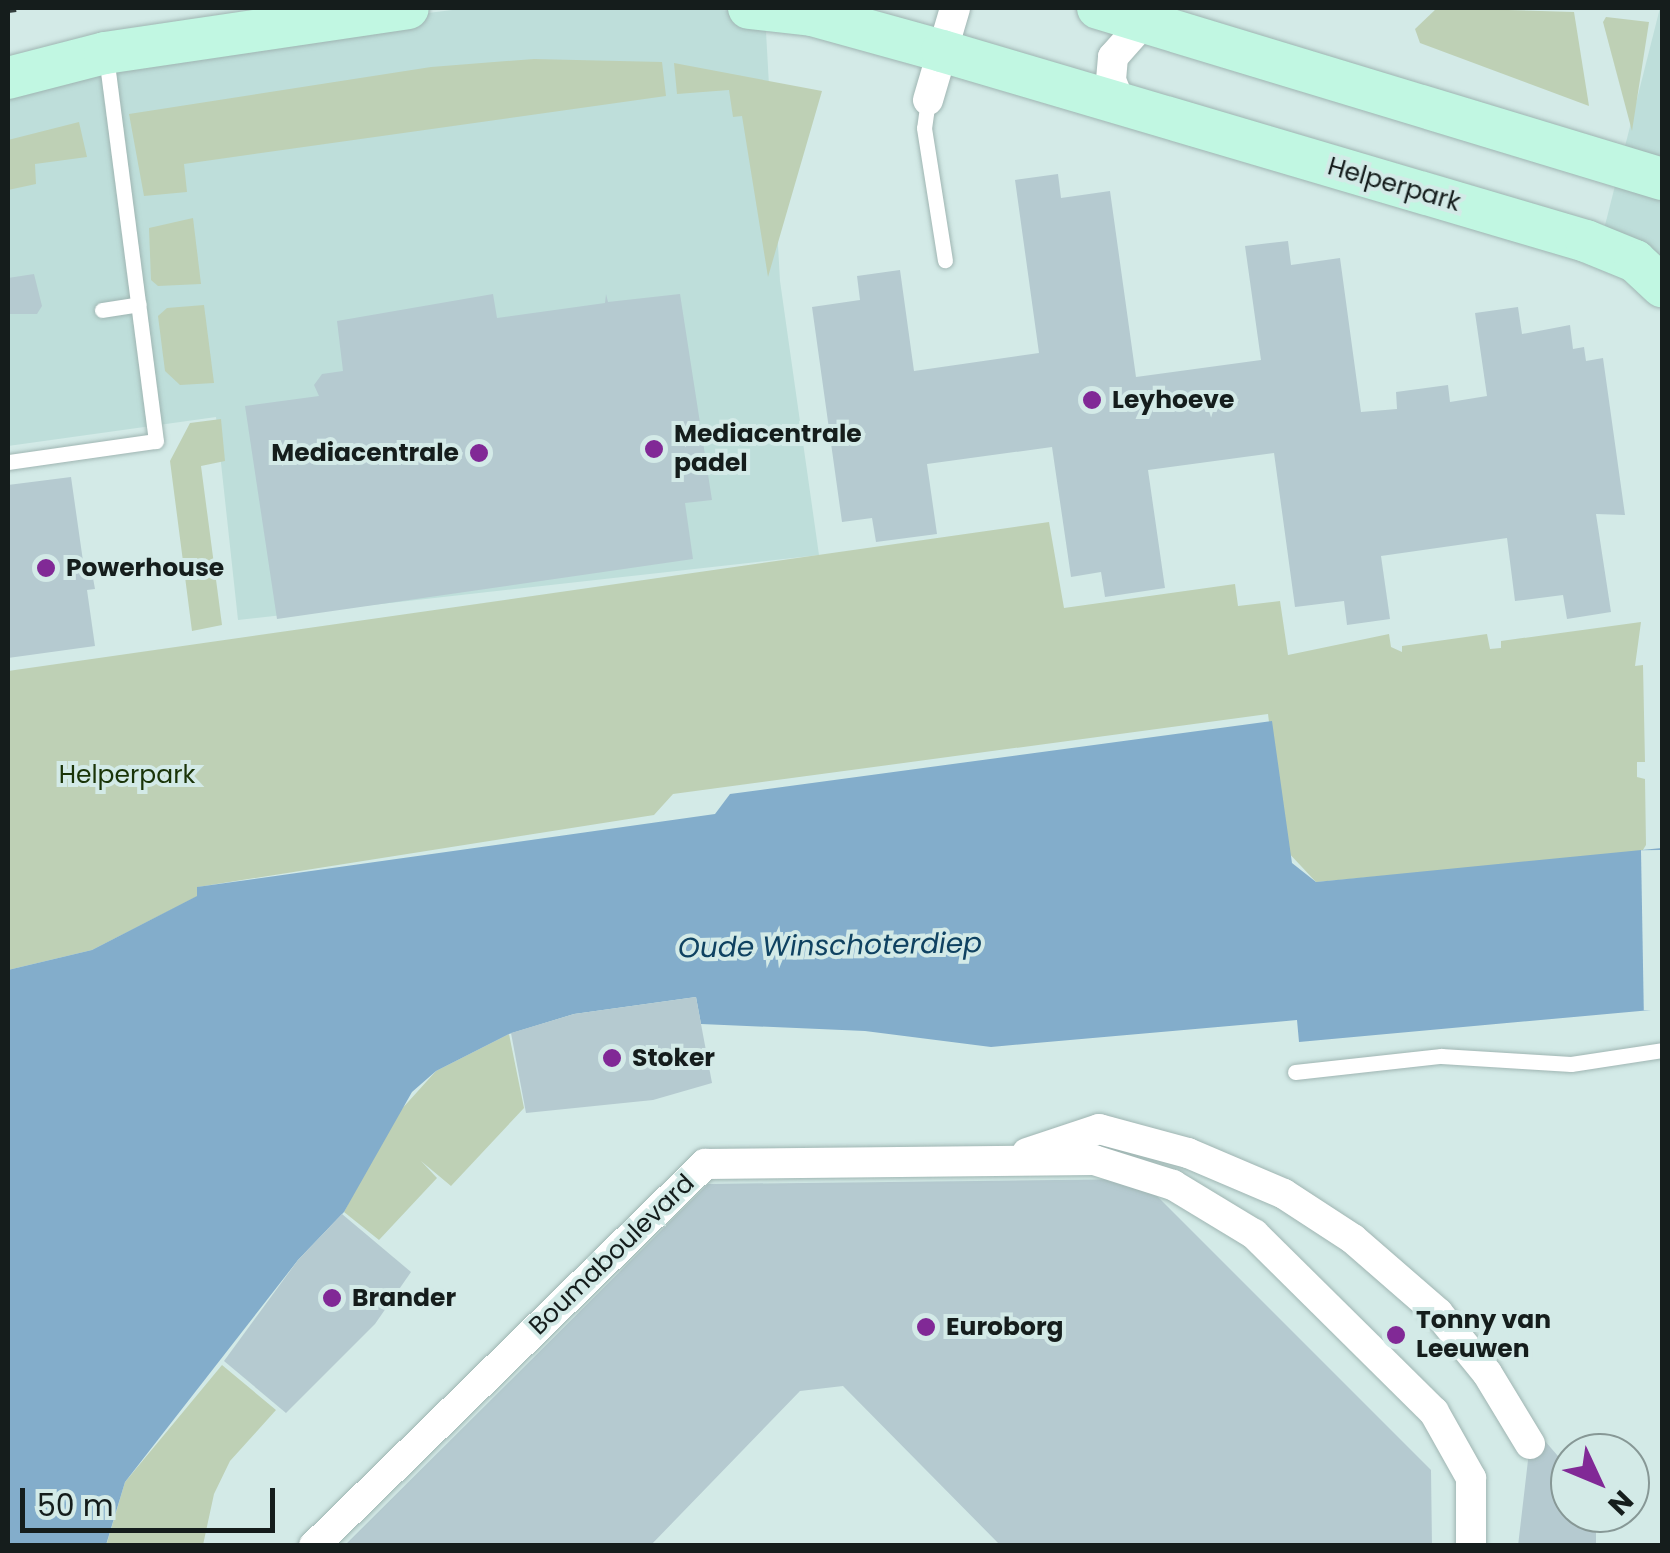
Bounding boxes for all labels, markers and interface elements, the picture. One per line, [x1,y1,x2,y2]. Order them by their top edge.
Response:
street label: Helperpark [1324,152,1464,218]
place label: Leyhoeve [1112,385,1234,415]
marker: Leyhoeve [1081,389,1103,411]
place label: Mediacentrale padel [674,420,862,479]
place label: Mediacentrale [271,438,459,468]
marker: Mediacentrale padel [643,438,665,460]
marker: Mediacentrale [468,442,490,464]
place label: Powerhouse [66,553,224,583]
marker: Powerhouse [35,557,57,579]
park label: Helperpark [59,760,195,790]
water label: Oude Winschoterdiep [678,927,982,965]
place label: Stoker [632,1043,715,1073]
marker: Stoker [601,1047,623,1069]
street label: Boumaboulevard [523,1169,701,1341]
place label: Brander [352,1283,456,1313]
marker: Brander [321,1287,343,1309]
place label: Tonny van Leeuwen [1416,1306,1551,1365]
place label: Euroborg [946,1312,1064,1342]
marker: Euroborg [915,1316,937,1338]
marker: Tonny van Leeuwen [1385,1324,1407,1346]
north arrow [1550,1433,1650,1533]
scale bar [25,1468,280,1530]
text: N [1599,1482,1642,1524]
text: 50 m [37,1484,114,1527]

